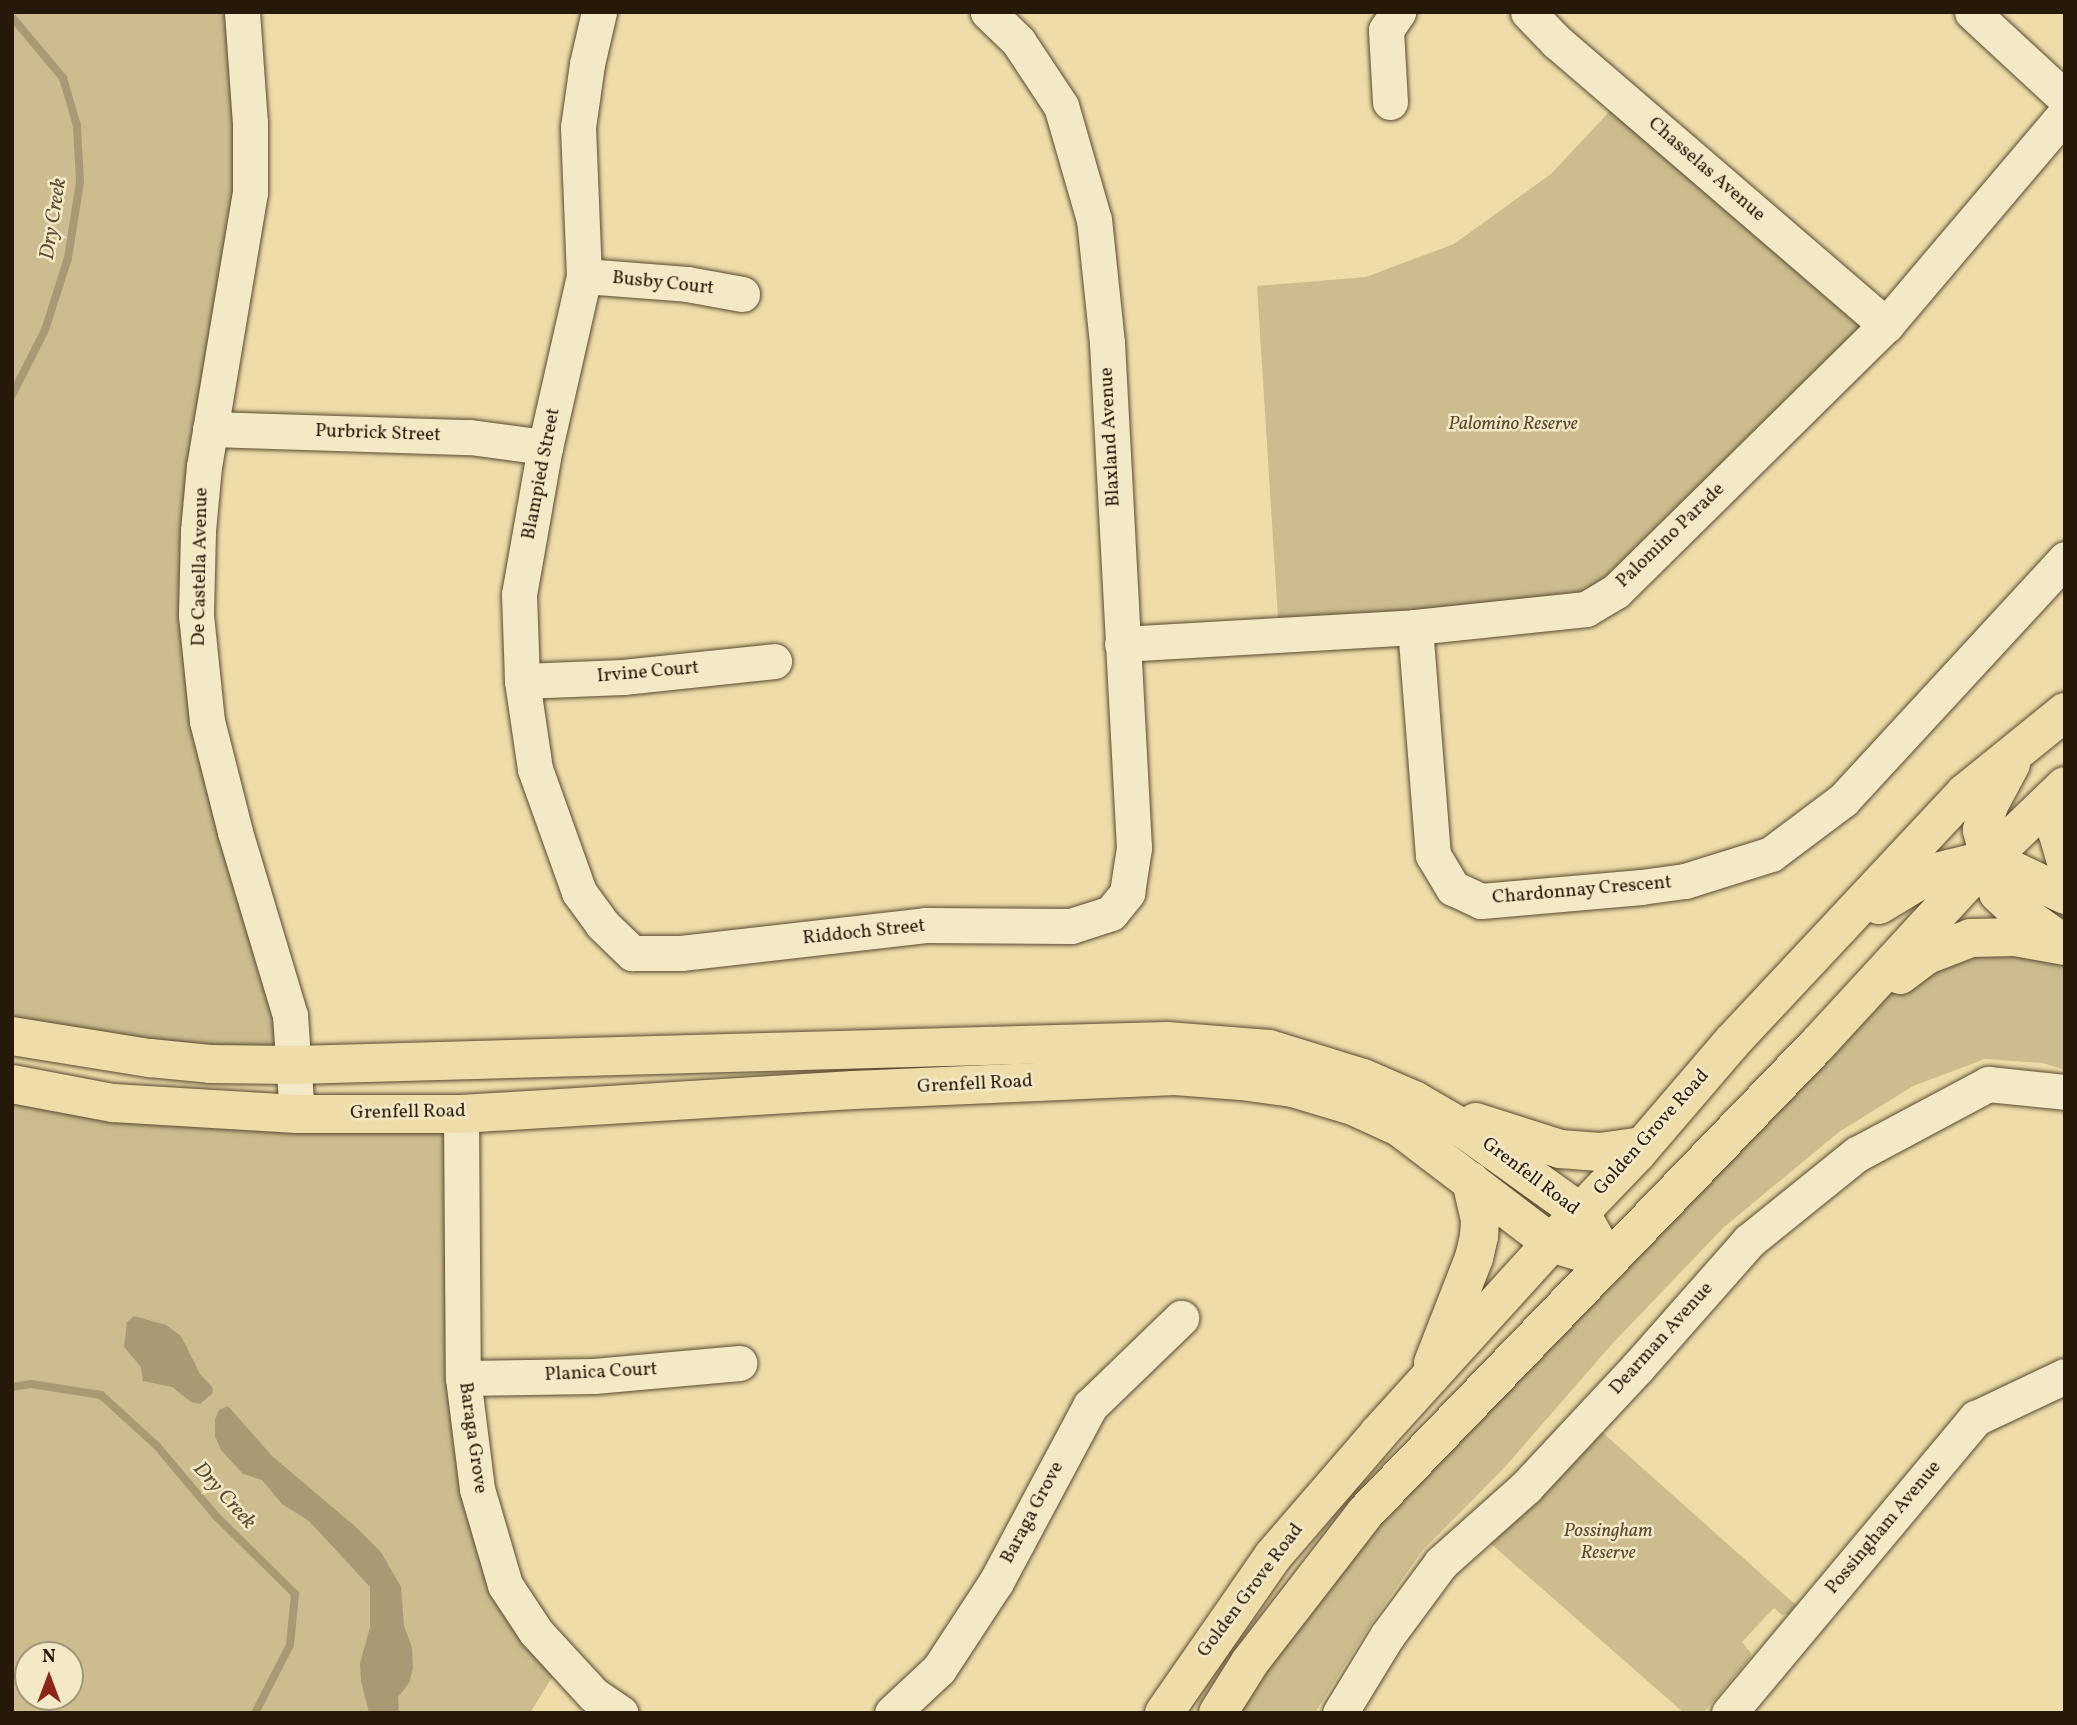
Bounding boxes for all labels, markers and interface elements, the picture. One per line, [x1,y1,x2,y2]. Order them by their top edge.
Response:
street label: Chasselas Avenue [1643,113,1769,227]
water label: Dry Creek [35,176,73,262]
street label: Busby Court [611,267,715,301]
street label: Blaxland Avenue [1096,367,1126,507]
street label: Blampied Street [518,406,566,542]
park label: Palomino Reserve [1448,414,1578,436]
street label: Purbrick Street [315,420,441,448]
street label: Palomino Parade [1612,479,1730,593]
street label: De Castella Avenue [188,487,214,647]
street label: Irvine Court [596,657,700,689]
street label: Chardonnay Crescent [1491,872,1673,910]
street label: Riddoch Street [802,915,926,951]
street label: Golden Grove Road [1589,1065,1715,1201]
street label: Grenfell Road [917,1071,1033,1099]
street label: Grenfell Road [350,1101,466,1125]
street label: Grenfell Road [1477,1133,1583,1221]
street label: Dearman Avenue [1605,1278,1719,1400]
street label: Planica Court [544,1359,658,1387]
street label: Baraga Grove [453,1381,491,1495]
water label: Dry Creek [187,1457,261,1535]
street label: Possingham Avenue [1821,1457,1947,1599]
street label: Baraga Grove [997,1458,1069,1568]
street label: Golden Grove Road [1193,1520,1309,1662]
park label: Possingham Reserve [1563,1521,1653,1565]
north arrow [14,1641,84,1711]
text: N [42,1644,56,1670]

